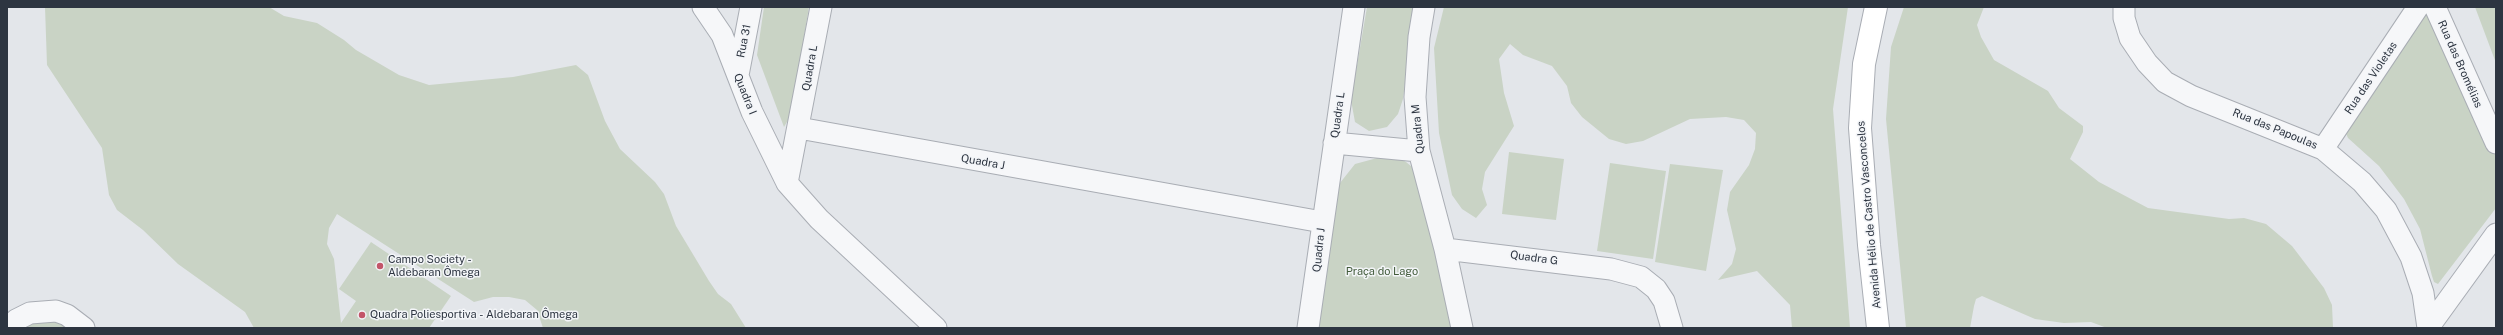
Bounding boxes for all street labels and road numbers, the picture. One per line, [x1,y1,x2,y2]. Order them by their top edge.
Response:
street label: Rua das Bromélias [2435,18,2485,110]
street label: Rua 31 [734,23,754,59]
street label: Rua das Violetas [2342,39,2400,117]
street label: Quadra L [799,44,821,92]
street label: Quadra I [731,71,759,117]
street label: Quadra L [1328,91,1348,139]
street label: Quadra M [1409,103,1427,155]
street label: Rua das Papoulas [2231,106,2319,152]
street label: Avenida Hélio de Castro Vasconcelos [1854,121,1884,309]
street label: Quadra J [960,152,1006,172]
street label: Quadra J [1310,227,1328,273]
street label: Quadra G [1509,248,1559,268]

